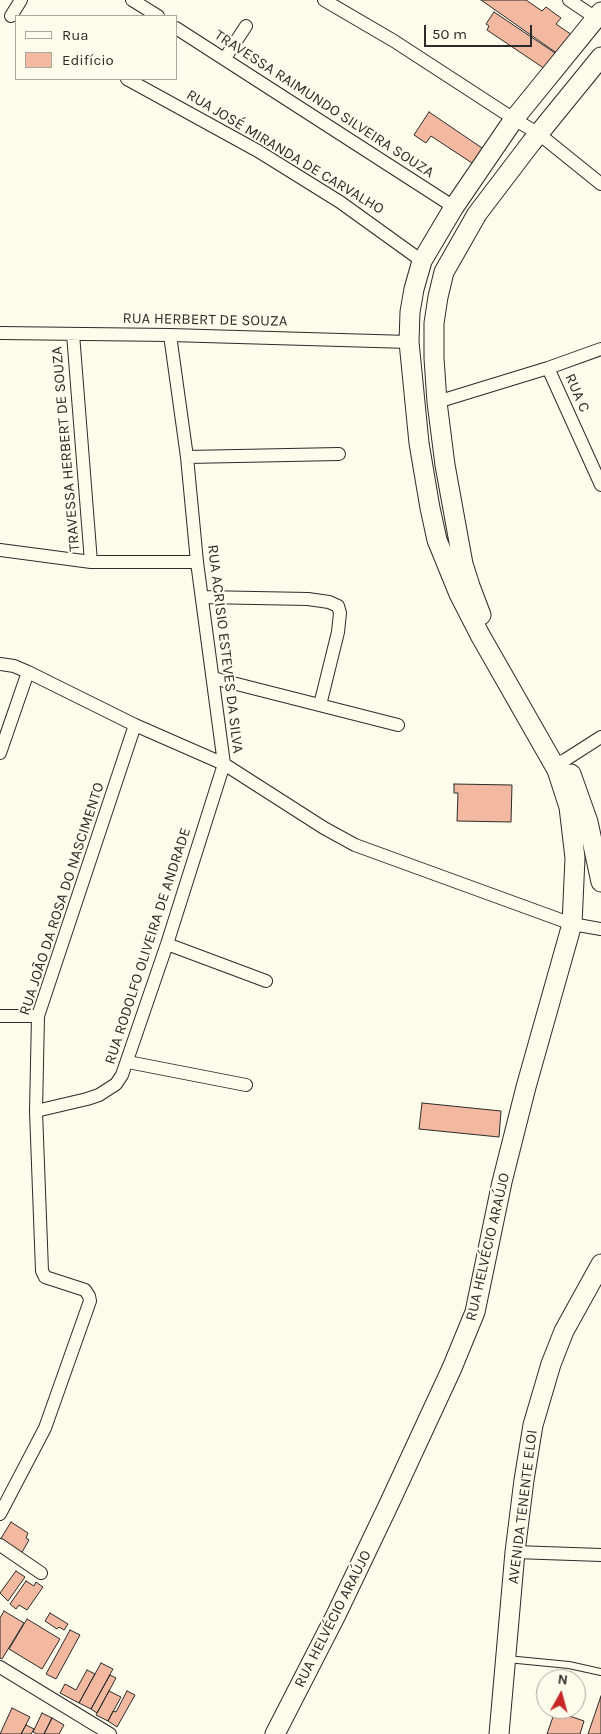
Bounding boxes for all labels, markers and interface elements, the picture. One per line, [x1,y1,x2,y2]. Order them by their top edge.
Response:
legend [15,15,178,80]
scale bar [426,15,534,47]
text: 50 m [432,25,467,43]
text: Rua [62,26,89,44]
street label: TRAVESSA RAIMUNDO SILVEIRA SOUZA [211,26,437,182]
text: Edifício [62,51,114,69]
street label: RUA JOSÉ MIRANDA DE CARVALHO [183,86,387,218]
street label: RUA HERBERT DE SOUZA [122,310,288,330]
street label: TRAVESSA HERBERT DE SOUZA [48,346,84,552]
street label: RUA C [561,371,593,415]
street label: RUA ACRISIO ESTEVES DA SILVA [203,544,247,754]
street label: RUA JOÃO DA ROSA DO NASCIMENTO [16,780,108,1018]
street label: RUA RODOLFO OLIVEIRA DE ANDRADE [101,825,195,1067]
street label: RUA HELVÉCIO ARAÚJO [462,1171,514,1323]
street label: AVENIDA TENENTE ELOI [505,1429,541,1585]
street label: RUA HELVÉCIO ARAÚJO [291,1547,375,1691]
north arrow [536,1669,586,1719]
text: N [557,1671,569,1689]

